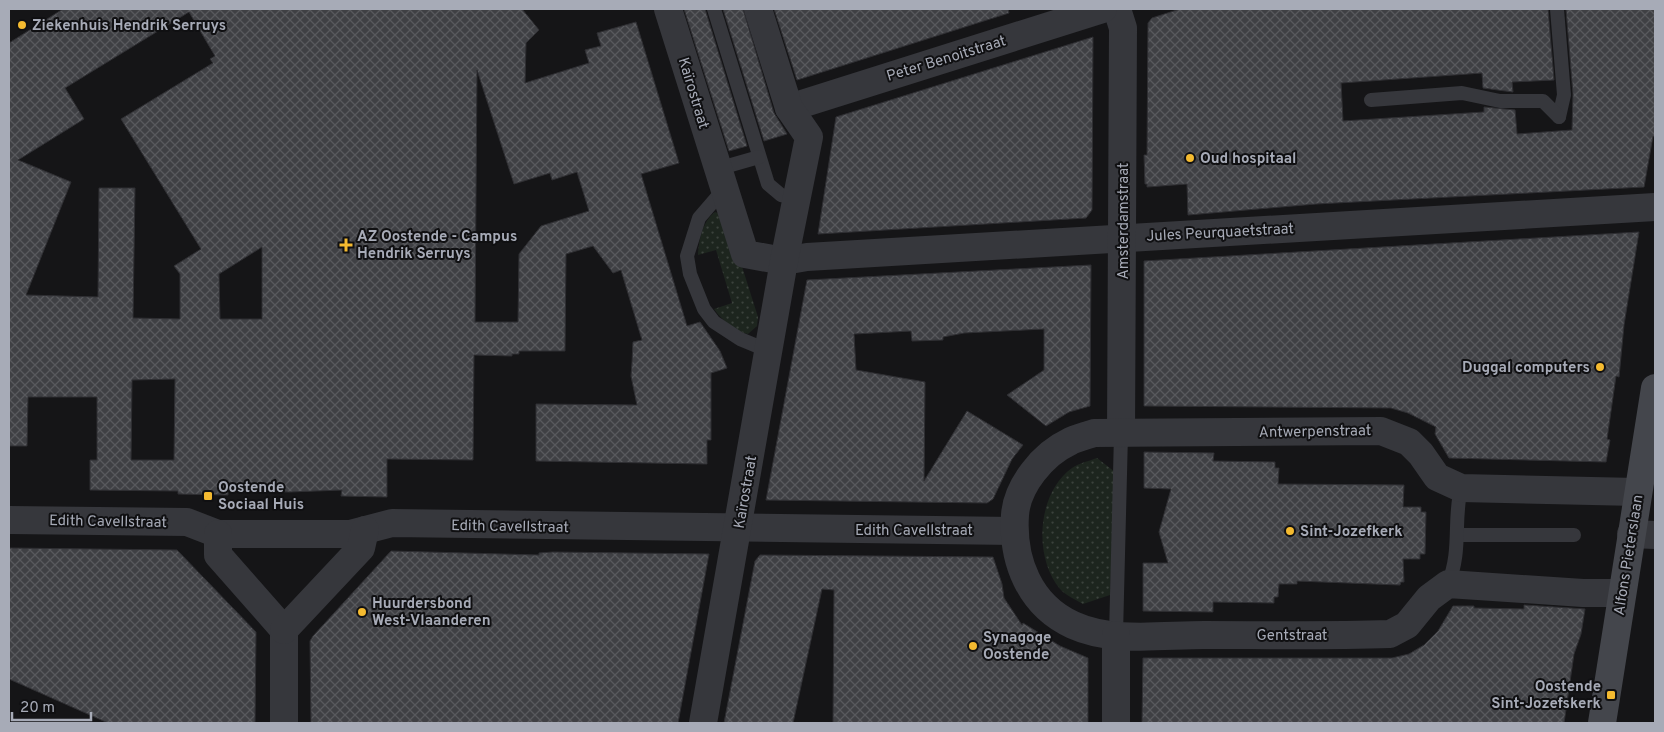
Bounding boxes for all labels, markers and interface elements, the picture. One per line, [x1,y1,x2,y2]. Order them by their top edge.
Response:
place label: Ziekenhuis Hendrik Serruys [32,17,226,36]
marker: Ziekenhuis Hendrik Serruys [16,19,28,31]
street label: Peter Benoitstraat [884,32,1008,87]
street label: Kaïrostraat [673,55,712,132]
place label: Oud hospitaal [1200,150,1296,169]
marker: Oud hospitaal [1184,152,1196,164]
street label: Amsterdamstraat [1115,163,1134,279]
street label: Jules Peurquaetstraat [1146,220,1294,247]
place label: AZ Oostende - Campus Hendrik Serruys [357,228,517,264]
marker: AZ Oostende - Campus Hendrik Serruys [339,238,353,252]
place label: Duggal computers [1462,359,1590,378]
marker: Duggal computers [1594,361,1606,373]
street label: Antwerpenstraat [1259,422,1371,443]
street label: Kaïrostraat [731,454,762,530]
place label: Oostende Sociaal Huis [218,479,304,515]
marker: Oostende Sociaal Huis [202,490,214,502]
street label: Alfons Pieterslaan [1611,493,1648,617]
street label: Edith Cavellstraat [49,512,167,533]
street label: Edith Cavellstraat [451,517,569,538]
street label: Edith Cavellstraat [855,522,973,541]
place label: Sint-Jozefkerk [1300,523,1403,542]
marker: Sint-Jozefkerk [1284,525,1296,537]
place label: Huurdersbond West-Vlaanderen [372,595,491,631]
marker: Huurdersbond West-Vlaanderen [356,606,368,618]
street label: Gentstraat [1256,627,1328,646]
place label: Synagoge Oostende [983,629,1051,665]
marker: Synagoge Oostende [967,640,979,652]
place label: Oostende Sint-Jozefskerk [1491,678,1601,714]
marker: Oostende Sint-Jozefskerk [1605,689,1617,701]
scale bar [12,690,91,722]
text: 20 m [20,699,55,718]

